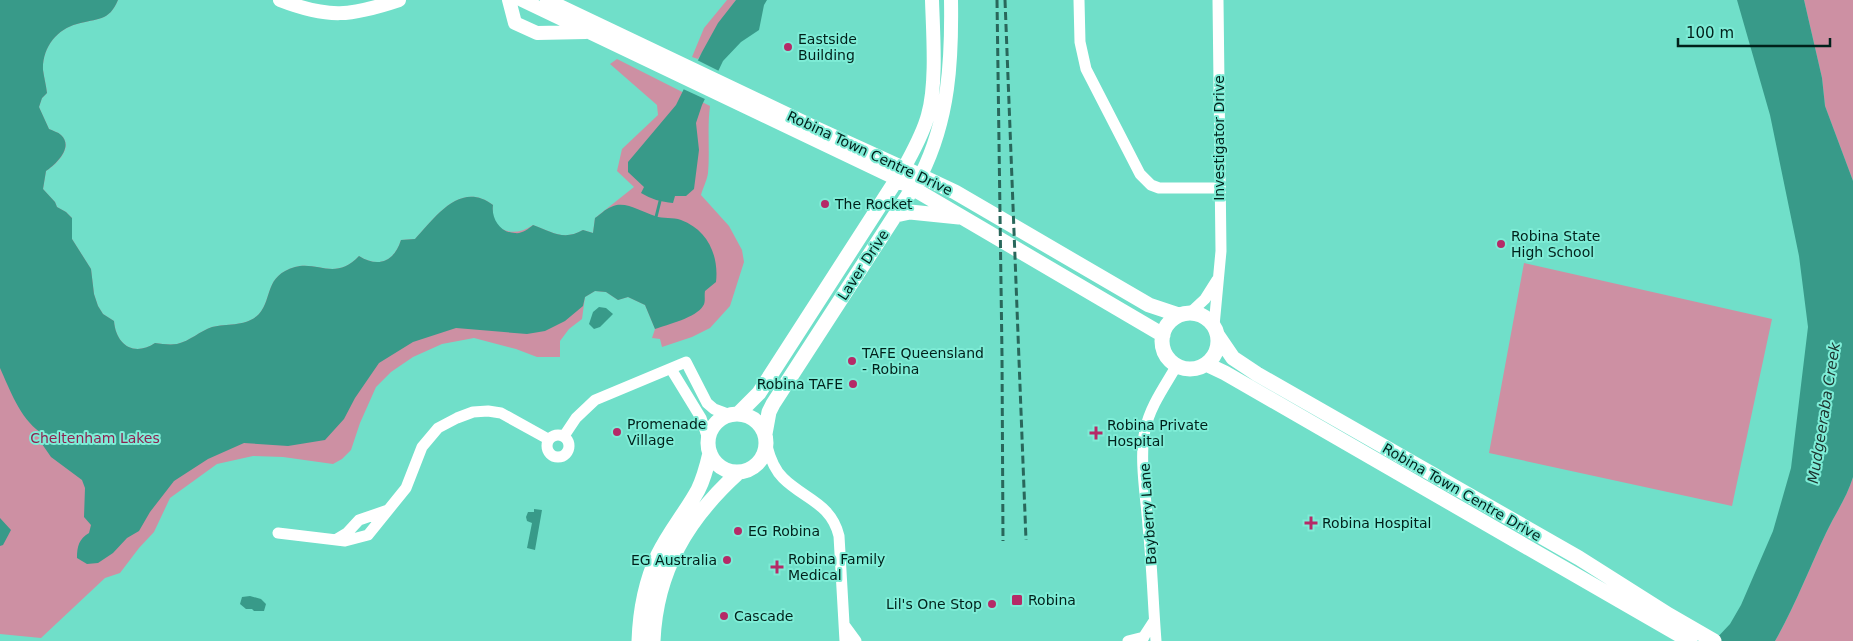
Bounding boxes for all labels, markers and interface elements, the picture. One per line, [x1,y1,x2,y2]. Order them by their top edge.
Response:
scale bar [1678,15,1830,47]
text: 100 m [1686,24,1734,42]
place label: Eastside Building [798,31,857,63]
marker: Eastside Building [782,41,794,53]
street label: Investigator Drive [1211,75,1227,201]
street label: Robina Town Centre Drive [785,108,955,198]
place label: The Rocket [834,196,913,212]
marker: The Rocket [819,198,831,210]
street label: Laver Drive [834,227,892,303]
place label: Robina State High School [1511,228,1600,260]
marker: Robina State High School [1495,238,1507,250]
water label: Mudgeeraba Creek [1804,340,1844,485]
place label: TAFE Queensland - Robina [861,345,984,377]
marker: TAFE Queensland - Robina [846,355,858,367]
place label: Robina TAFE [757,376,843,392]
marker: Robina TAFE [847,378,859,390]
place label: Promenade Village [627,416,706,448]
place label: Robina Private Hospital [1107,417,1208,449]
marker: Promenade Village [611,426,623,438]
marker: Robina Private Hospital [1089,426,1103,440]
park label: Cheltenham Lakes [30,430,160,446]
street label: Robina Town Centre Drive [1380,440,1544,544]
street label: Bayberry Lane [1136,463,1160,565]
place label: Robina Hospital [1322,515,1431,531]
marker: Robina Hospital [1304,516,1318,530]
place label: EG Robina [748,523,820,539]
marker: EG Robina [732,525,744,537]
place label: Robina Family Medical [788,551,885,583]
place label: EG Australia [631,552,717,568]
marker: EG Australia [721,554,733,566]
marker: Robina Family Medical [770,560,784,574]
place label: Robina [1028,592,1076,608]
marker: Robina [1010,593,1024,607]
place label: Lil's One Stop [886,596,982,612]
marker: Lil's One Stop [986,598,998,610]
place label: Cascade [734,608,793,624]
marker: Cascade [718,610,730,622]

